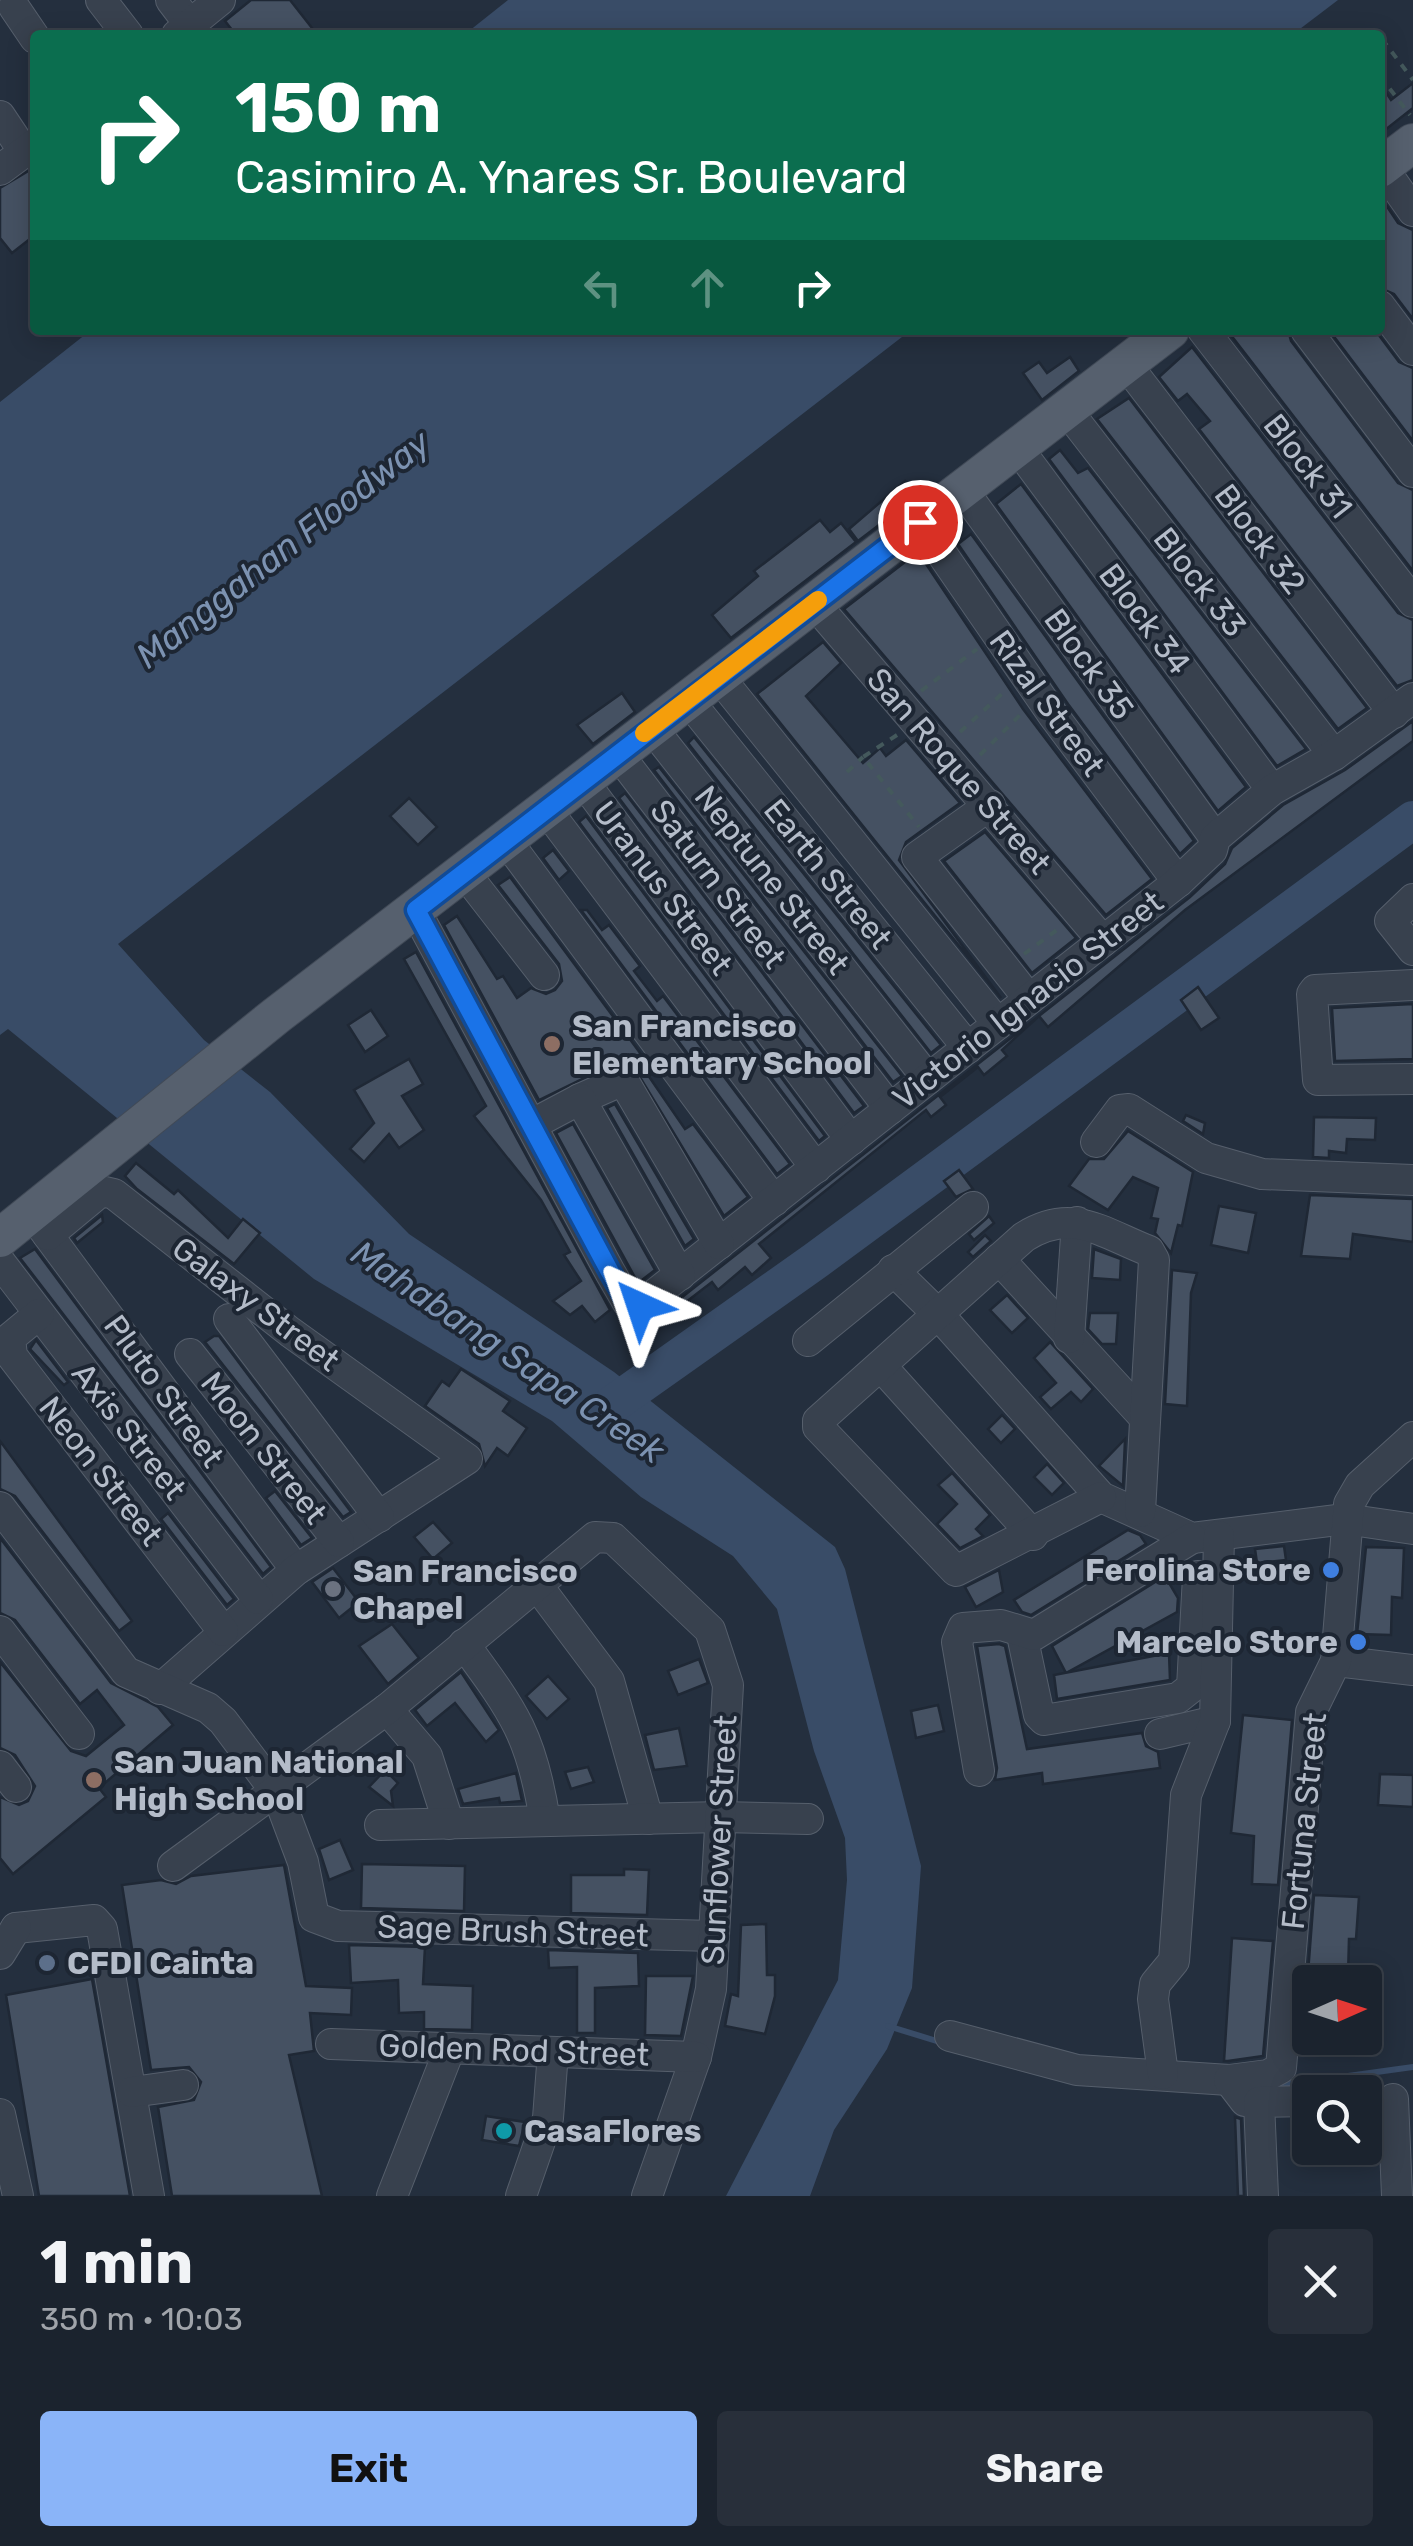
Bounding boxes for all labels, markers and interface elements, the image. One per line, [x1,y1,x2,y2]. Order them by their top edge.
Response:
text: 150 m [235,67,442,150]
icon: right [70,70,200,200]
text: Casimiro A. Ynares Sr. Boulevard [235,151,908,204]
icon: left [575,260,630,315]
icon: ahead [680,260,735,315]
icon: right [785,260,840,315]
street label: Block 31 [1256,406,1360,526]
water label: Manggahan Floodway [128,420,440,677]
street label: Block 32 [1207,477,1313,601]
pin [878,480,963,565]
icon: arrive [893,495,948,550]
street label: Block 33 [1146,520,1254,644]
street label: Block 34 [1091,556,1199,682]
street label: Block 35 [1036,601,1142,727]
street label: Rizal Street [981,623,1113,783]
street label: San Roque Street [859,660,1059,882]
street label: Neptune Street [687,778,857,982]
street label: Earth Street [756,791,900,957]
street label: Saturn Street [642,792,794,976]
street label: Uranus Street [585,794,741,982]
street label: Victorio Ignacio Street [885,883,1171,1117]
place label: San Francisco Elementary School [572,1007,872,1082]
marker: San Francisco Elementary School [541,1033,563,1055]
street label: Galaxy Street [165,1229,347,1379]
water label: Mahabang Sapa Creek [344,1232,673,1473]
position arrow [588,1254,692,1358]
street label: Pluto Street [96,1307,232,1475]
street label: Axis Street [64,1355,194,1507]
street label: Moon Street [193,1365,335,1531]
street label: Neon Street [31,1389,171,1553]
place label: Ferolina Store [1085,1551,1311,1589]
place label: San Francisco Chapel [353,1552,578,1627]
marker: Ferolina Store [1320,1559,1342,1581]
marker: San Francisco Chapel [322,1578,344,1600]
place label: Marcelo Store [1116,1623,1338,1661]
marker: Marcelo Store [1347,1631,1369,1653]
street label: Fortuna Street [1274,1711,1334,1931]
street label: Sunflower Street [693,1714,745,1966]
place label: San Juan National High School [114,1743,404,1818]
marker: San Juan National High School [83,1769,105,1791]
street label: Sage Brush Street [377,1907,649,1955]
place label: CFDI Cainta [67,1944,254,1982]
marker: CFDI Cainta [36,1952,58,1974]
north arrow [1292,1965,1382,2055]
map controls [1292,1965,1382,2165]
street label: Golden Rod Street [378,2026,650,2074]
button: search [1292,2075,1382,2165]
place label: CasaFlores [524,2112,702,2150]
marker: CasaFlores [493,2120,515,2142]
text: 1 min [40,2227,193,2298]
button: close [1268,2229,1373,2334]
text: 350 m · 10:03 [40,2300,243,2338]
button: Exit [40,2411,697,2526]
button: Share [717,2411,1373,2526]

